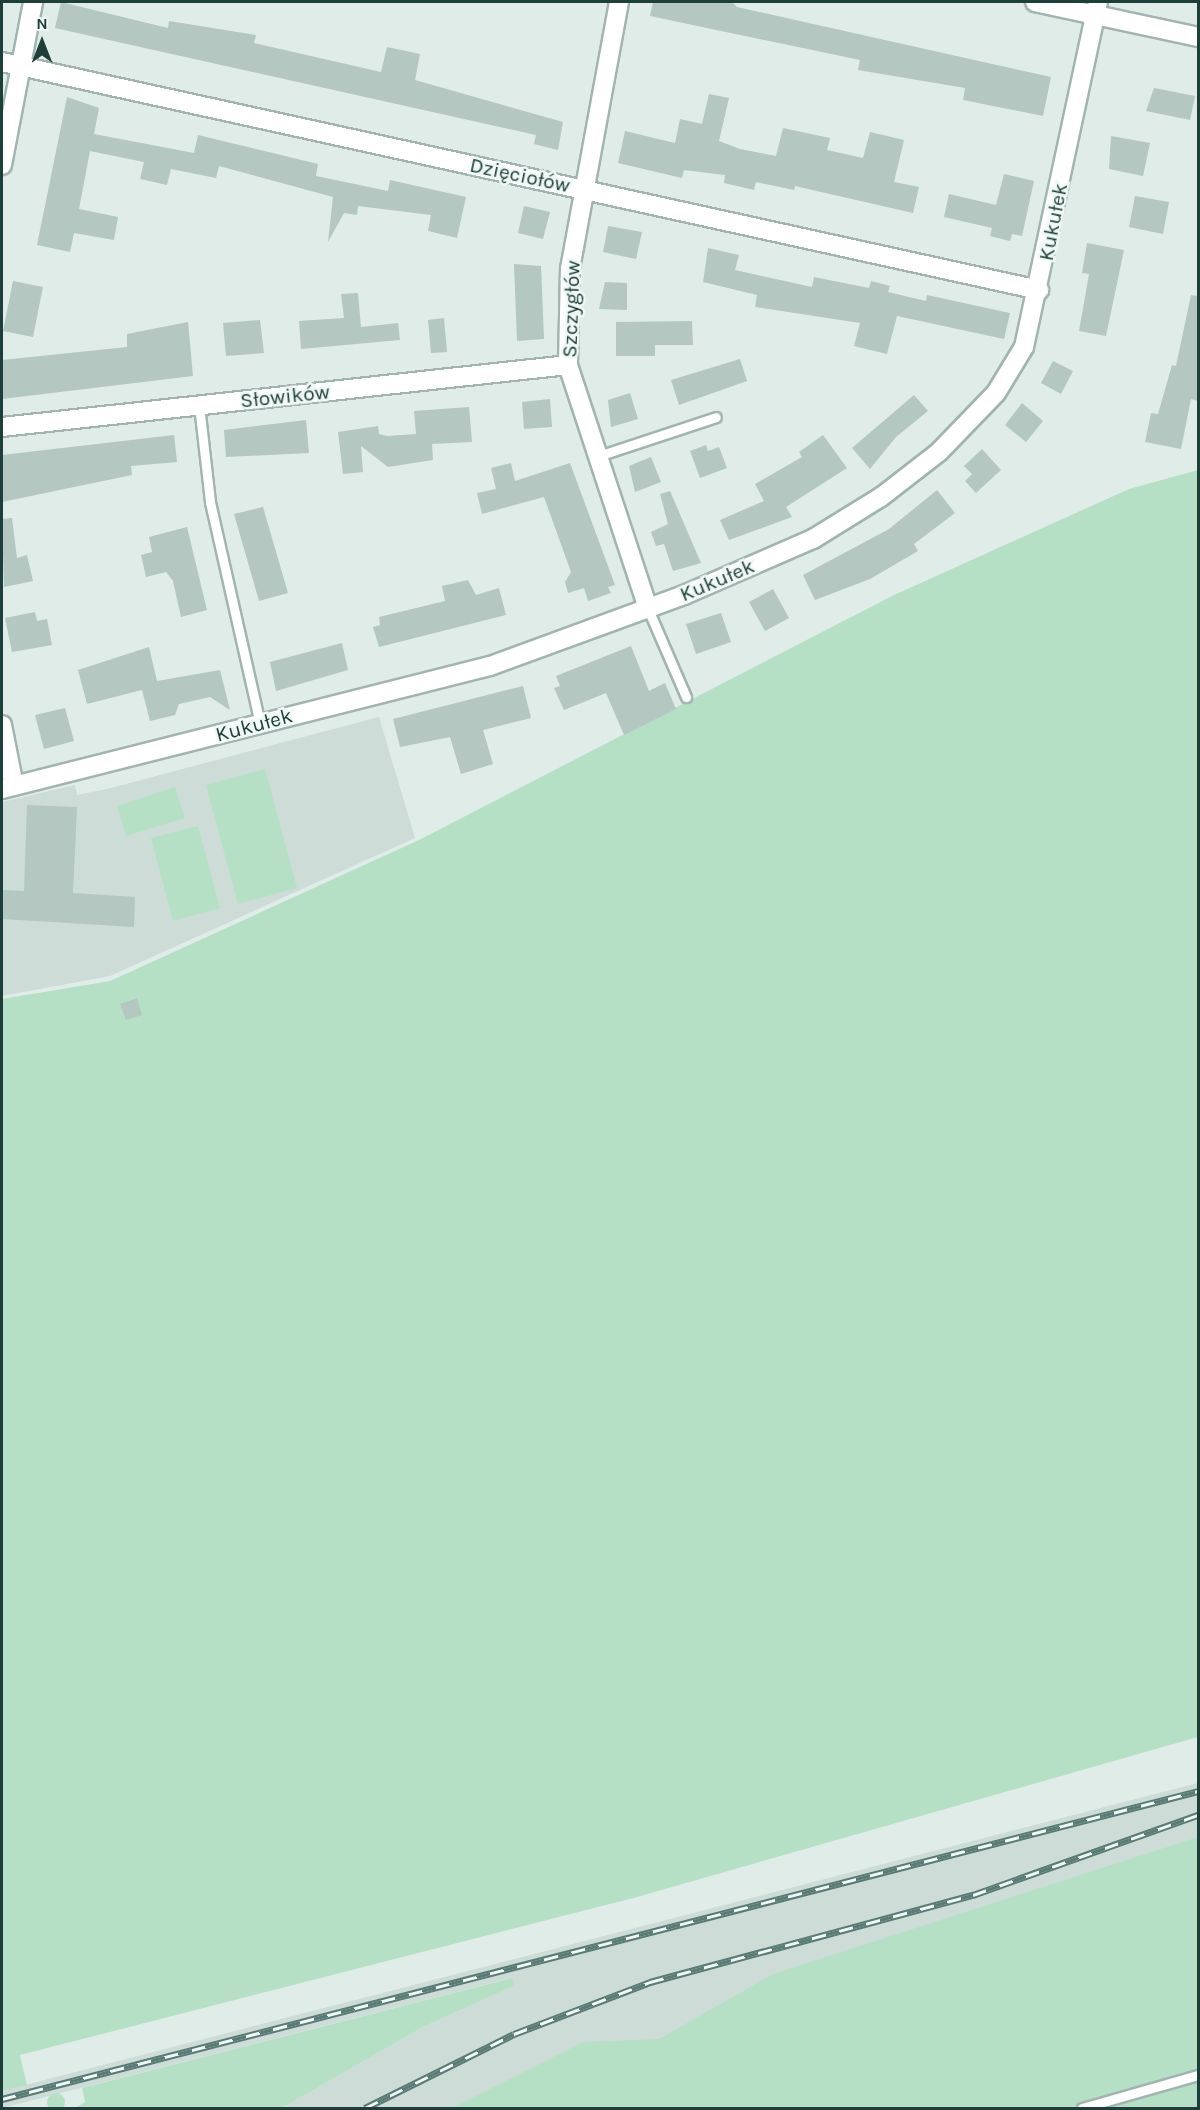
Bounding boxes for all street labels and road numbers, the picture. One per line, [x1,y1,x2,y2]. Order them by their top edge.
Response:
street label: Dzięciołów [467,152,573,198]
street label: Kukułek [1033,181,1073,263]
street label: Szczygłów [557,260,585,358]
street label: Słowików [239,379,331,413]
street label: Kukułek [676,553,758,607]
street label: Kukułek [213,703,295,747]

